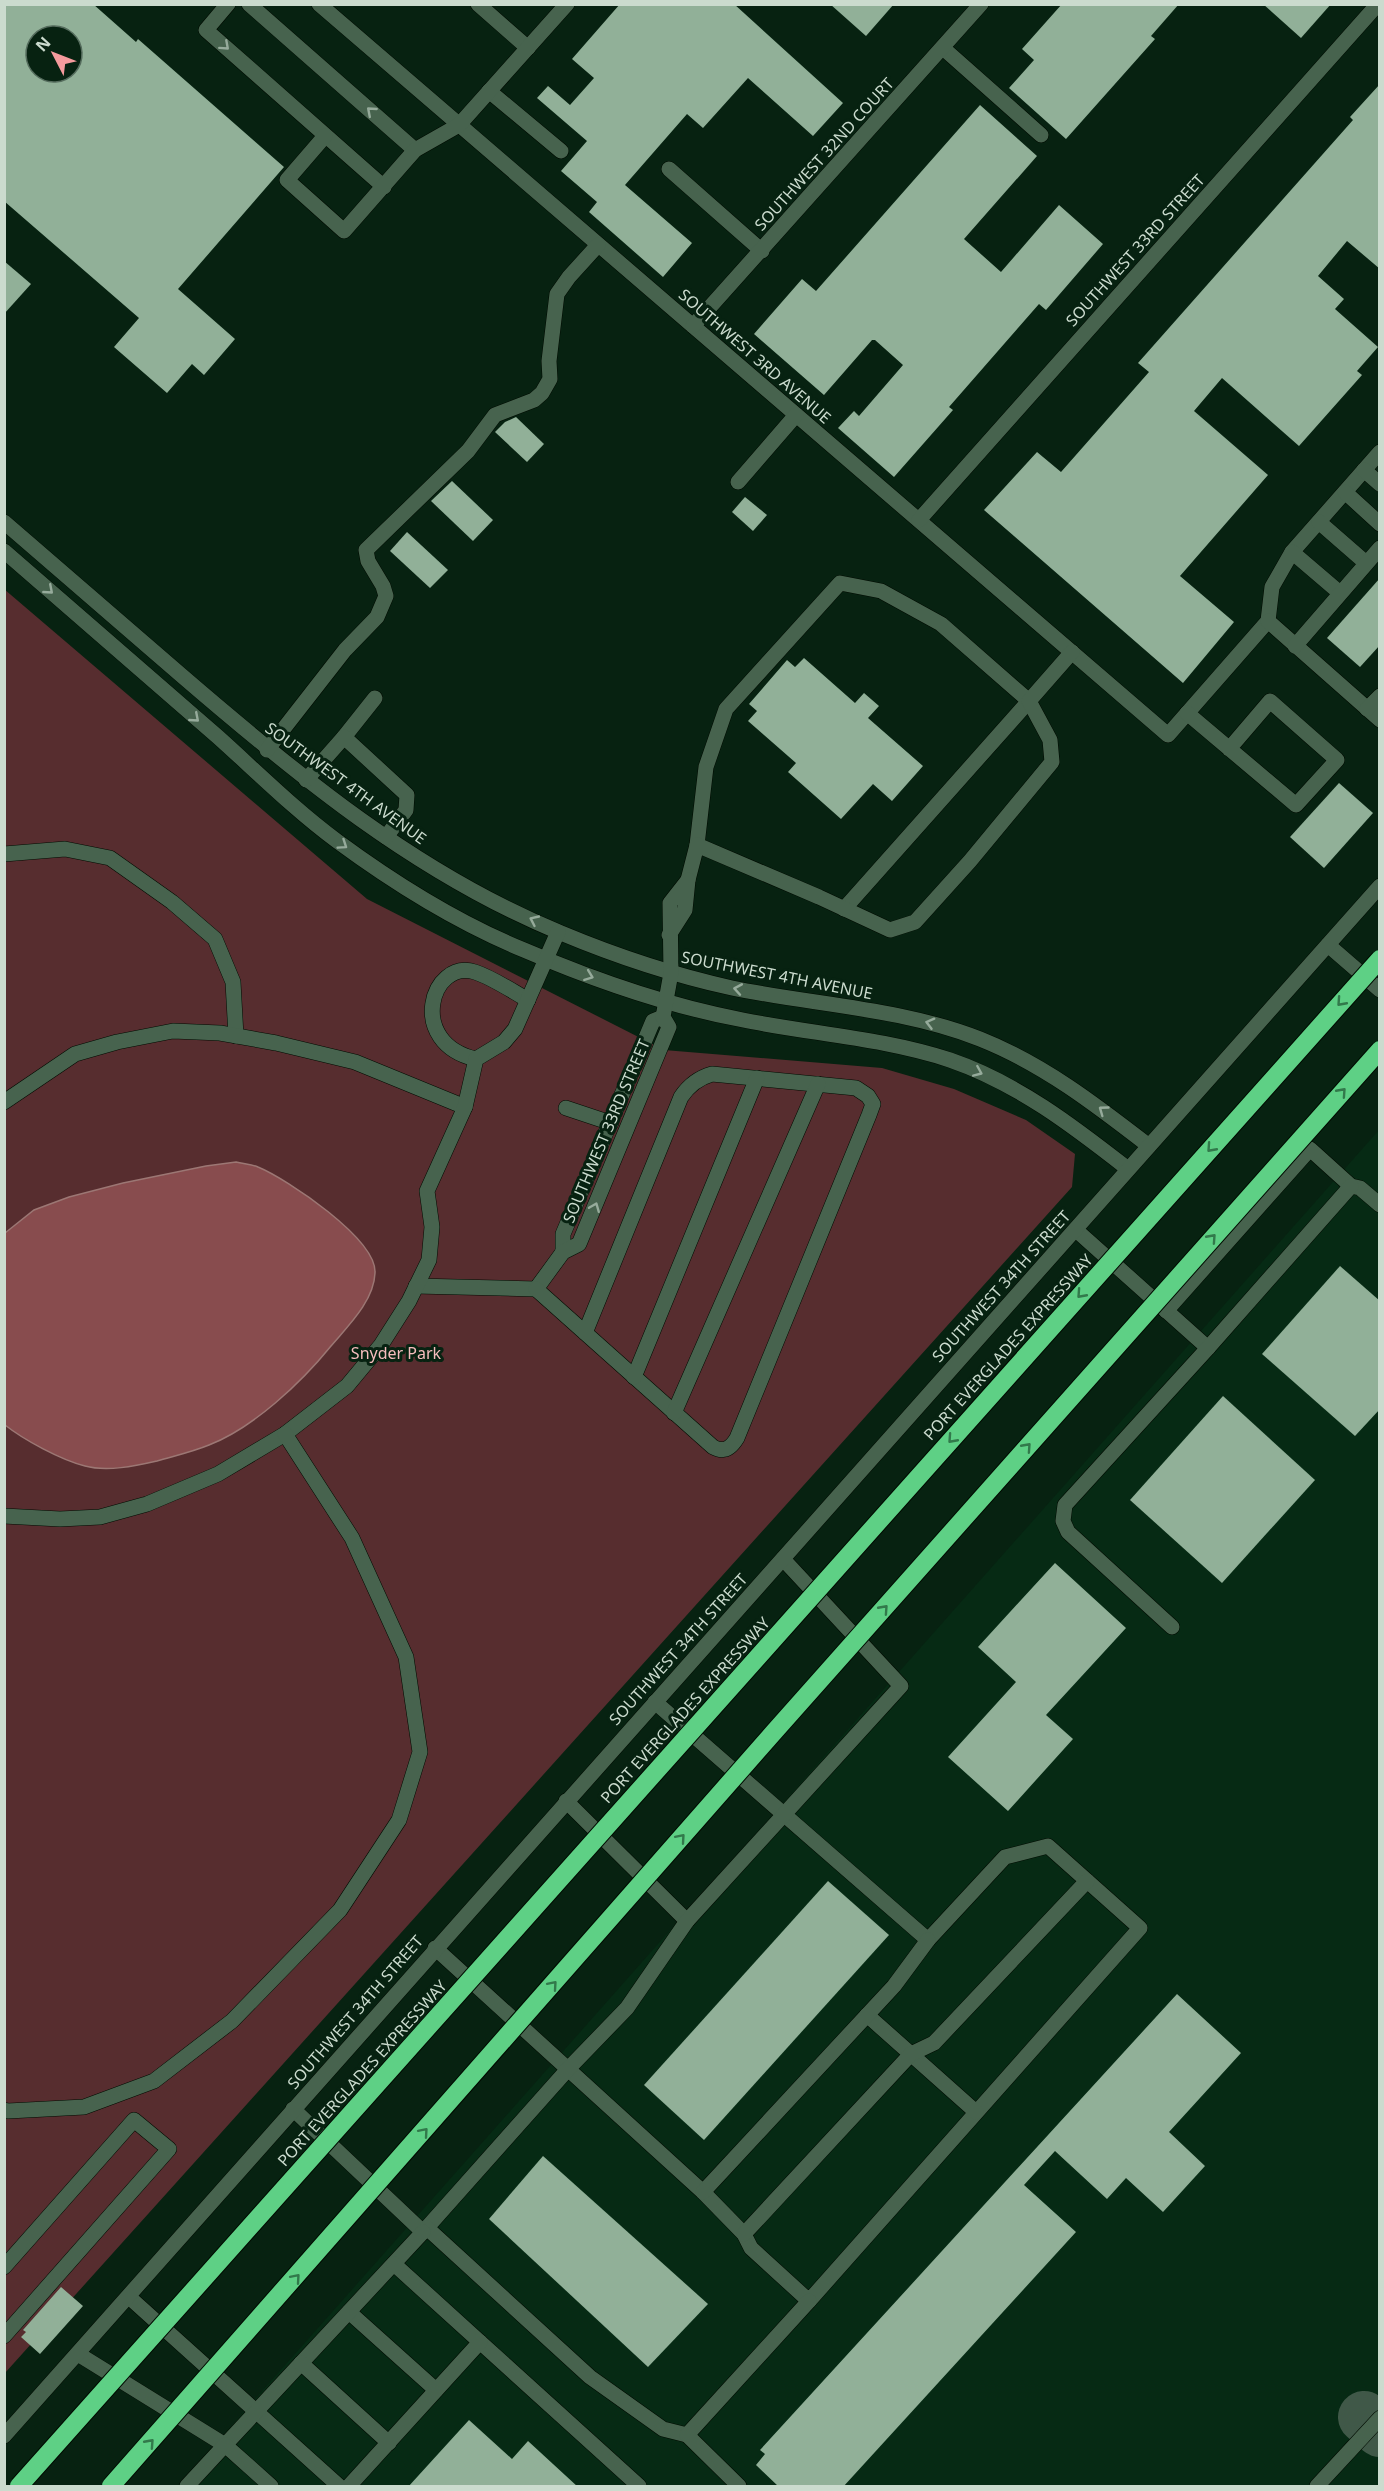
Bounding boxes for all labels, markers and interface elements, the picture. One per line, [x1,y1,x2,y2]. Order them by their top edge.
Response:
north arrow [24,24,84,84]
text: N [30,32,55,56]
one-way arrow [218,39,228,50]
street label: SOUTHWEST 32ND COURT [749,73,899,235]
one-way arrow [367,107,378,118]
street label: SOUTHWEST 33RD STREET [1061,169,1209,331]
street label: SOUTHWEST 3RD AVENUE [674,284,836,428]
one-way arrow [42,583,52,594]
one-way arrow [188,711,199,722]
street label: SOUTHWEST 4TH AVENUE [261,717,431,849]
one-way arrow [337,838,348,849]
one-way arrow [529,916,540,928]
street label: SOUTHWEST 4TH AVENUE [680,946,874,1004]
one-way arrow [582,969,593,981]
one-way arrow [733,983,743,996]
one-way arrow [1337,996,1348,1006]
one-way arrow [925,1018,936,1030]
street label: SOUTHWEST 33RD STREET [557,1036,655,1226]
one-way arrow [972,1065,983,1077]
one-way arrow [1335,1089,1346,1099]
one-way arrow [1098,1107,1109,1118]
one-way arrow [1207,1141,1218,1152]
one-way arrow [588,1202,600,1213]
street label: SOUTHWEST 34TH STREET [927,1205,1075,1367]
one-way arrow [1205,1234,1216,1245]
street label: PORT EVERGLADES EXPRESSWAY [918,1249,1098,1445]
one-way arrow [1077,1287,1088,1298]
park label: Snyder Park [351,1342,442,1364]
one-way arrow [948,1433,959,1443]
one-way arrow [1020,1443,1031,1454]
street label: SOUTHWEST 34TH STREET [604,1568,752,1730]
one-way arrow [877,1605,888,1615]
street label: PORT EVERGLADES EXPRESSWAY [595,1612,775,1808]
one-way arrow [674,1834,685,1845]
street label: SOUTHWEST 34TH STREET [282,1930,428,2094]
street label: PORT EVERGLADES EXPRESSWAY [272,1975,452,2171]
one-way arrow [546,1981,557,1992]
one-way arrow [417,2128,428,2138]
one-way arrow [289,2274,300,2285]
one-way arrow [143,2439,154,2450]

